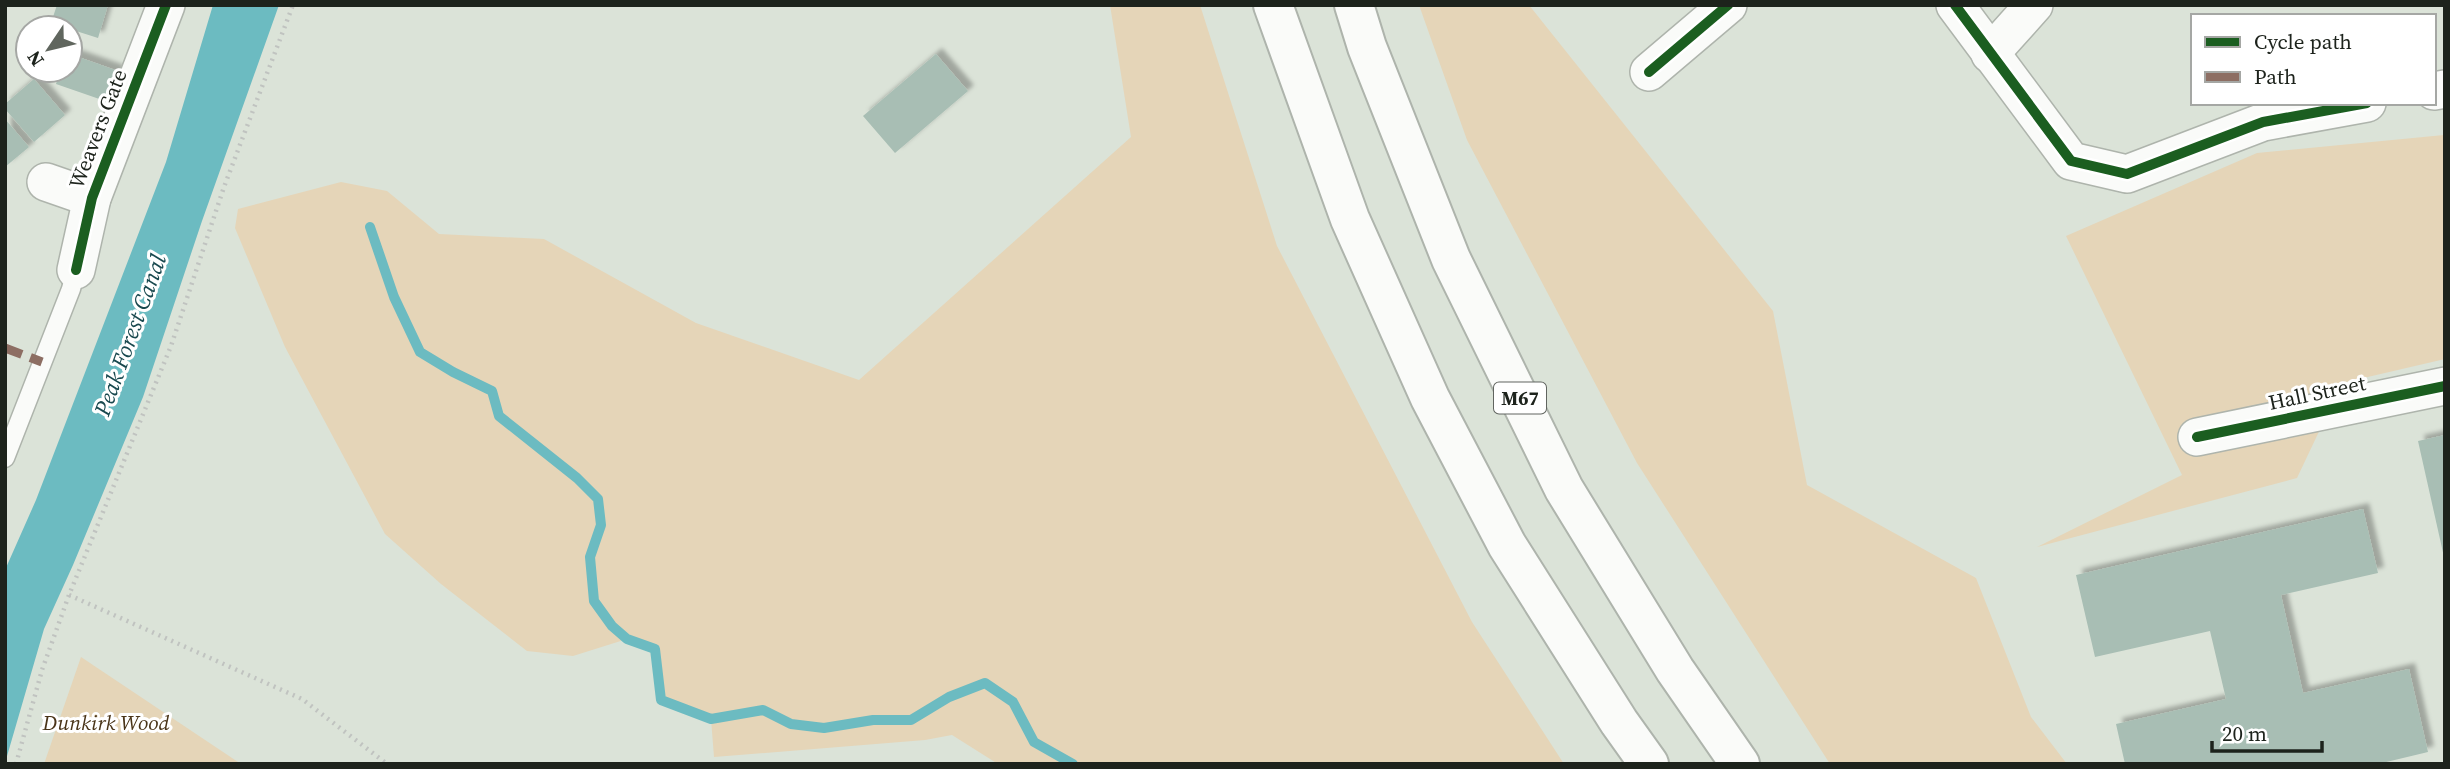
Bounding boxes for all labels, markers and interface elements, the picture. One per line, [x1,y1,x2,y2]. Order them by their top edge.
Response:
north arrow [14,14,84,84]
legend [2191,14,2436,105]
text: Cycle path [2254,27,2352,56]
text: N [20,45,50,72]
text: Path [2254,62,2297,91]
street label: Weavers Gate [61,65,134,193]
water label: Peak Forest Canal [86,249,174,421]
street label: Hall Street [2266,368,2368,417]
road number: M67 [1494,382,1546,414]
park label: Dunkirk Wood [42,708,169,737]
scale bar [2212,710,2322,754]
text: 20 m [2222,719,2267,748]

